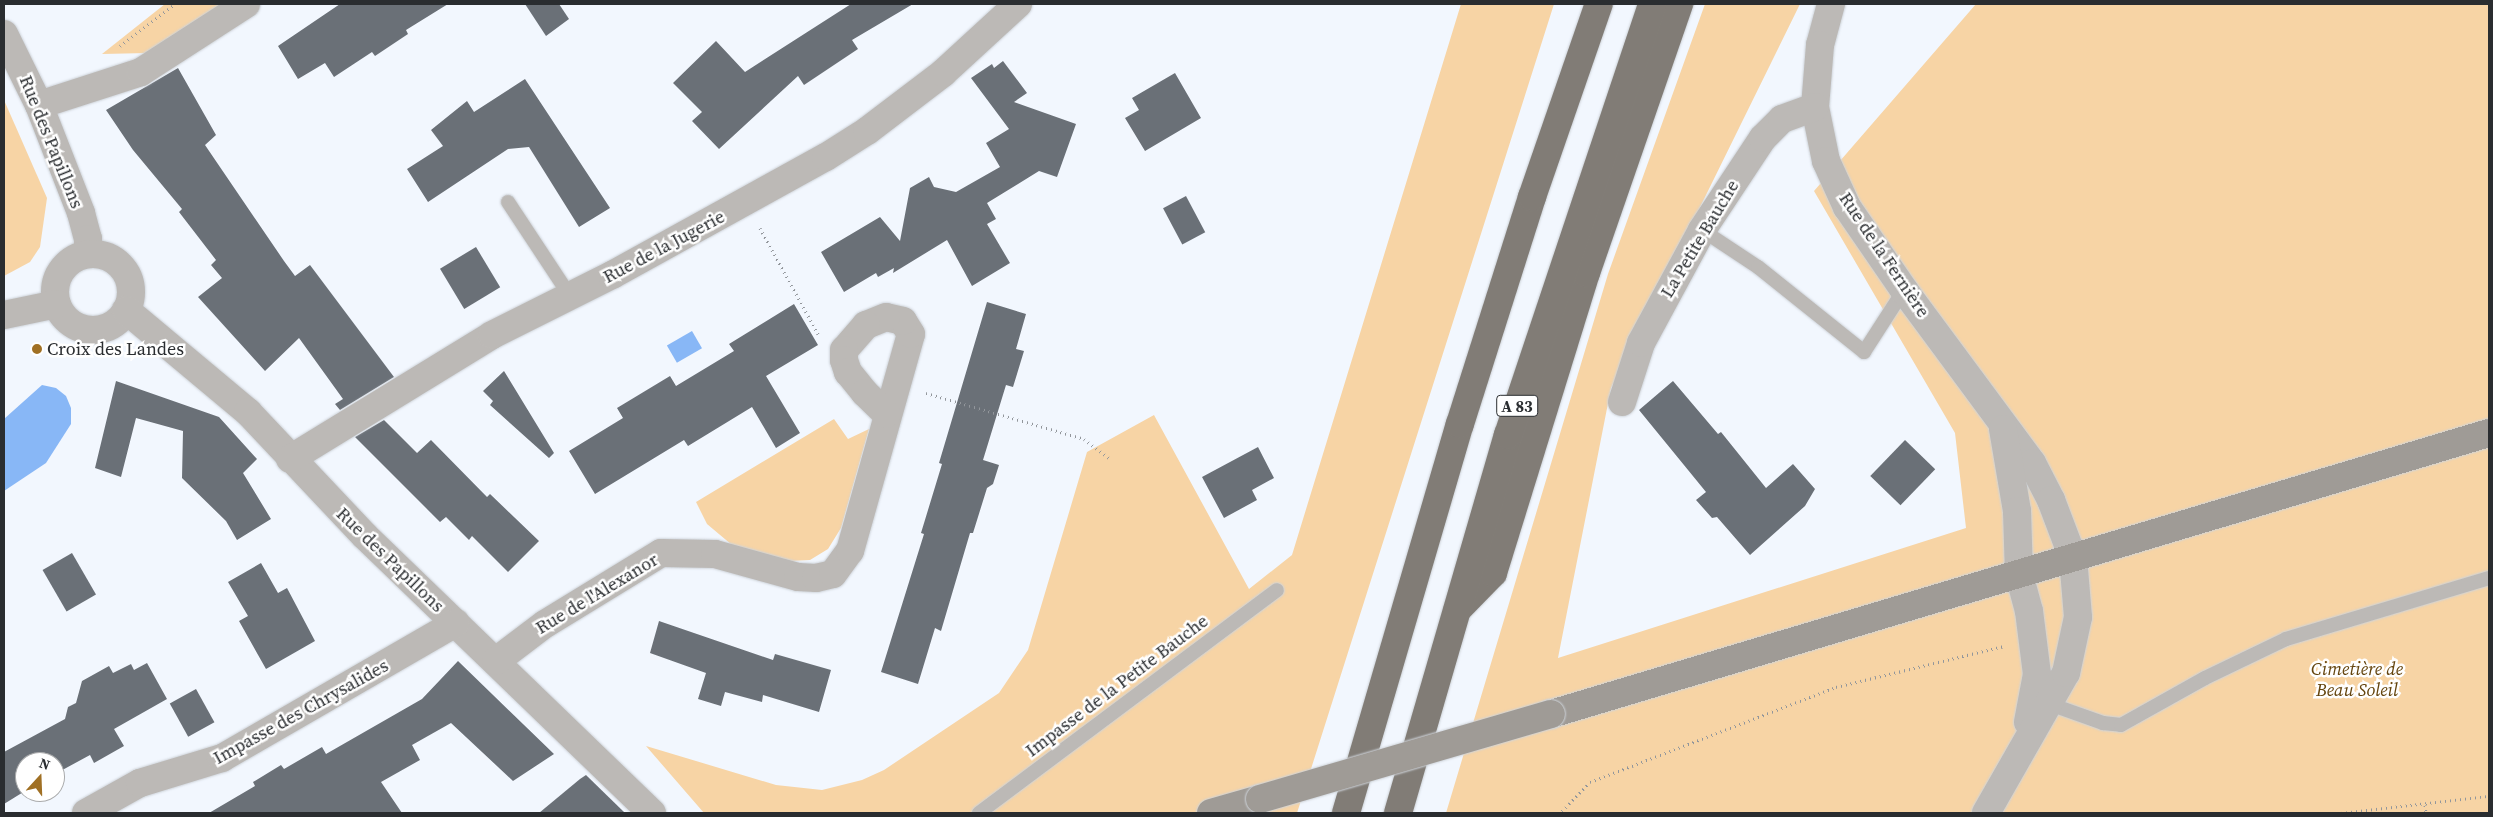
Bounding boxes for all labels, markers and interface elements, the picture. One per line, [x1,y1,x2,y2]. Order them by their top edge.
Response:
street label: Rue des Papillons [15,72,87,212]
street label: La Petite Bauche [1656,176,1744,302]
street label: Rue de la Fernière [1834,188,1934,322]
street label: Rue de la Jugerie [600,206,728,288]
place label: Croix des Landes [47,338,184,360]
marker: Croix des Landes [31,343,43,355]
road number: A 83 [1496,392,1538,420]
street label: Rue des Papillons [332,503,448,617]
street label: Rue de l'Alexanor [532,549,662,639]
street label: Impasse de la Petite Bauche [1022,610,1212,762]
street label: Impasse des Chrysalides [210,655,392,769]
park label: Cimetière de Beau Soleil [2311,659,2403,702]
north arrow [15,752,65,802]
text: N [37,753,53,775]

